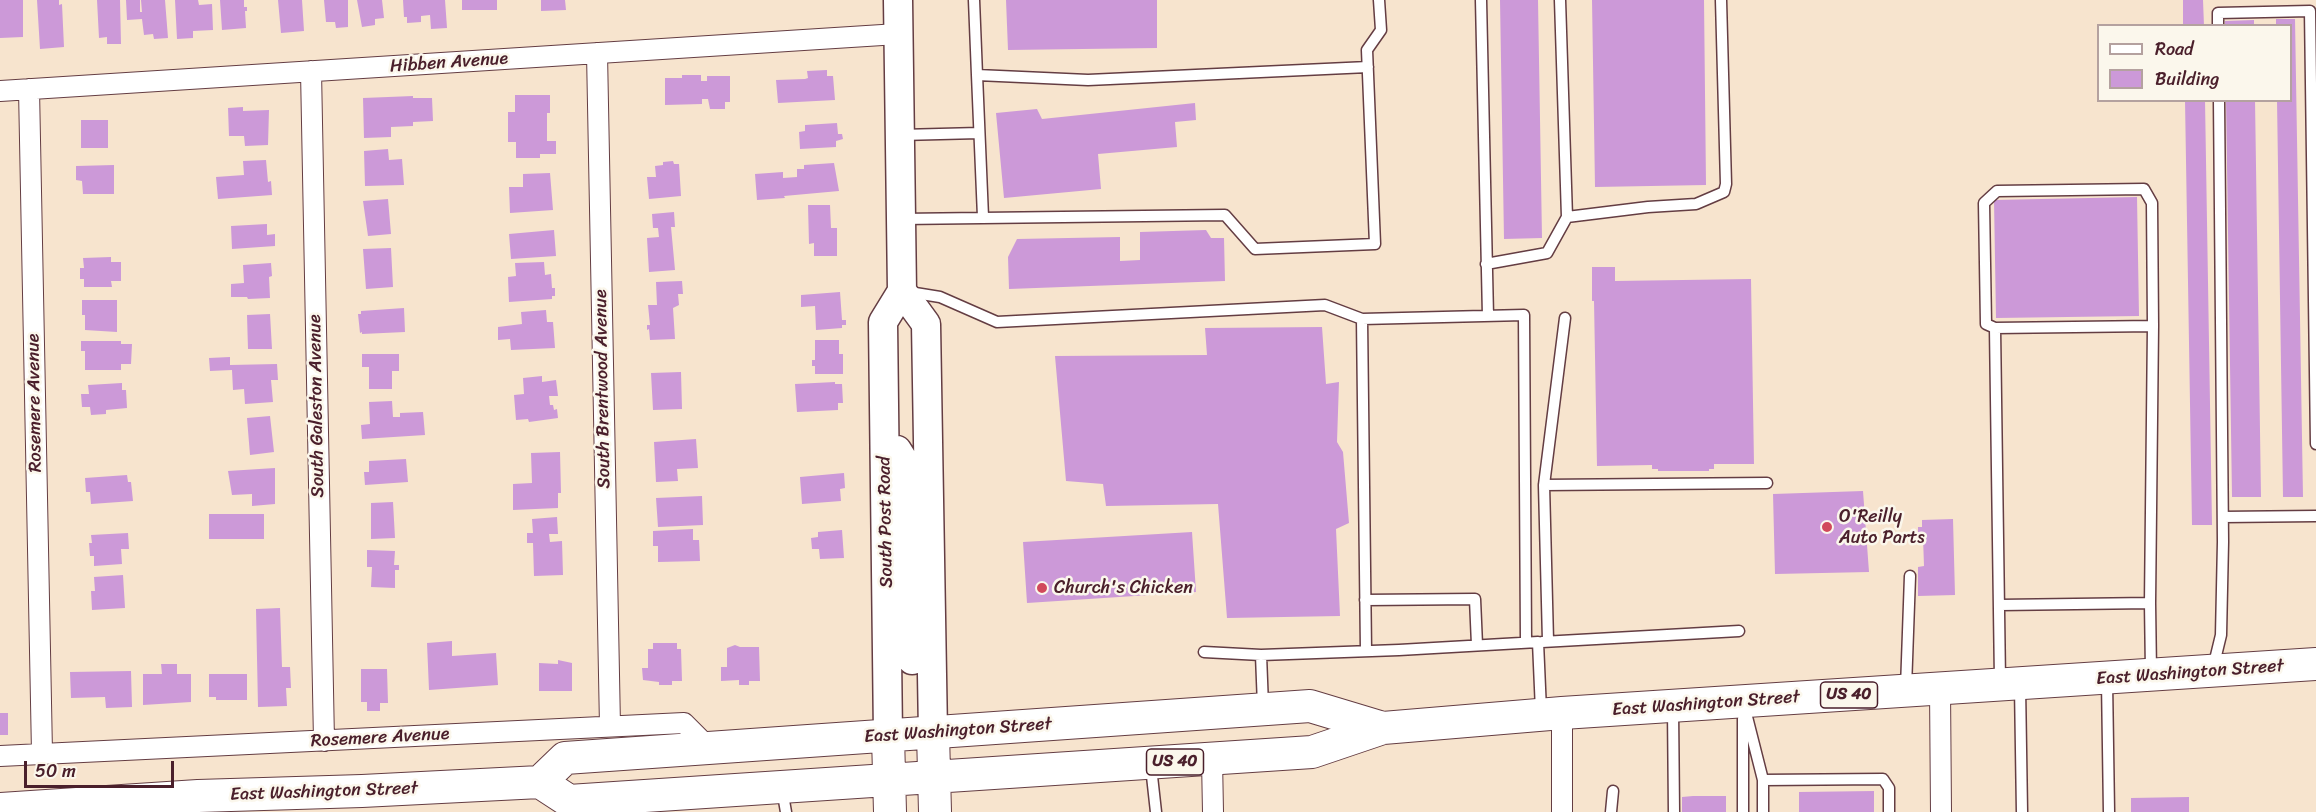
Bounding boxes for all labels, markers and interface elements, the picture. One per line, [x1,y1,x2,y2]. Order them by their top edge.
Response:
legend [2097,24,2292,102]
text: Road [2155,33,2194,65]
street label: Hibben Avenue [389,48,509,78]
text: Building [2155,63,2219,95]
street label: South Brentwood Avenue [590,289,616,489]
street label: South Galeston Avenue [305,314,329,498]
street label: Rosemere Avenue [23,333,47,473]
street label: South Post Road [874,456,898,588]
place label: O'Reilly Auto Parts [1839,506,1925,548]
marker: O'Reilly Auto Parts [1820,520,1834,534]
place label: Church's Chicken [1054,577,1193,599]
marker: Church's Chicken [1035,581,1049,595]
street label: East Washington Street [2096,656,2284,690]
road number: US 40 [1820,682,1878,708]
street label: East Washington Street [1612,687,1800,721]
street label: East Washington Street [864,714,1052,748]
street label: Rosemere Avenue [310,724,450,752]
scale bar [27,749,177,787]
road number: US 40 [1146,749,1204,775]
text: 50 m [35,755,76,787]
street label: East Washington Street [230,778,418,806]

